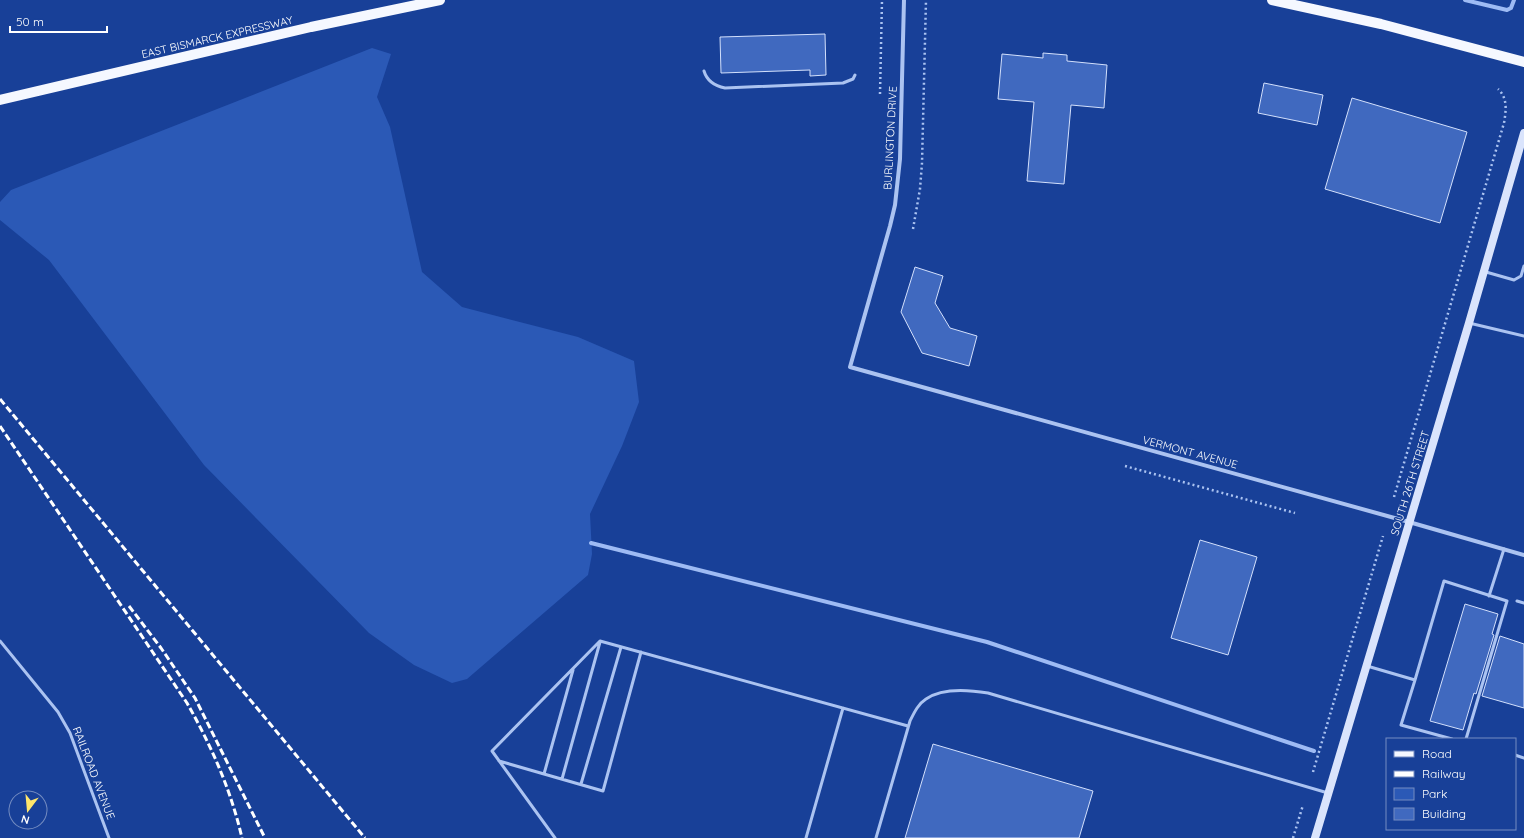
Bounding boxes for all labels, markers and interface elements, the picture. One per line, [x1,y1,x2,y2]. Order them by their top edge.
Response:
scale bar [10,8,107,34]
street label: EAST BISMARCK EXPRESSWAY [140,13,294,61]
text: 50 m [16,14,44,29]
street label: BURLINGTON DRIVE [880,86,900,190]
street label: SOUTH 26TH STREET [1387,429,1433,537]
street label: VERMONT AVENUE [1141,433,1239,471]
street label: RAILROAD AVENUE [70,725,118,821]
legend [1386,738,1516,830]
text: Road [1422,746,1452,761]
text: Railway [1422,766,1466,781]
text: Park [1422,786,1447,801]
north arrow [8,790,48,830]
text: Building [1422,806,1466,821]
text: N [19,812,31,827]

